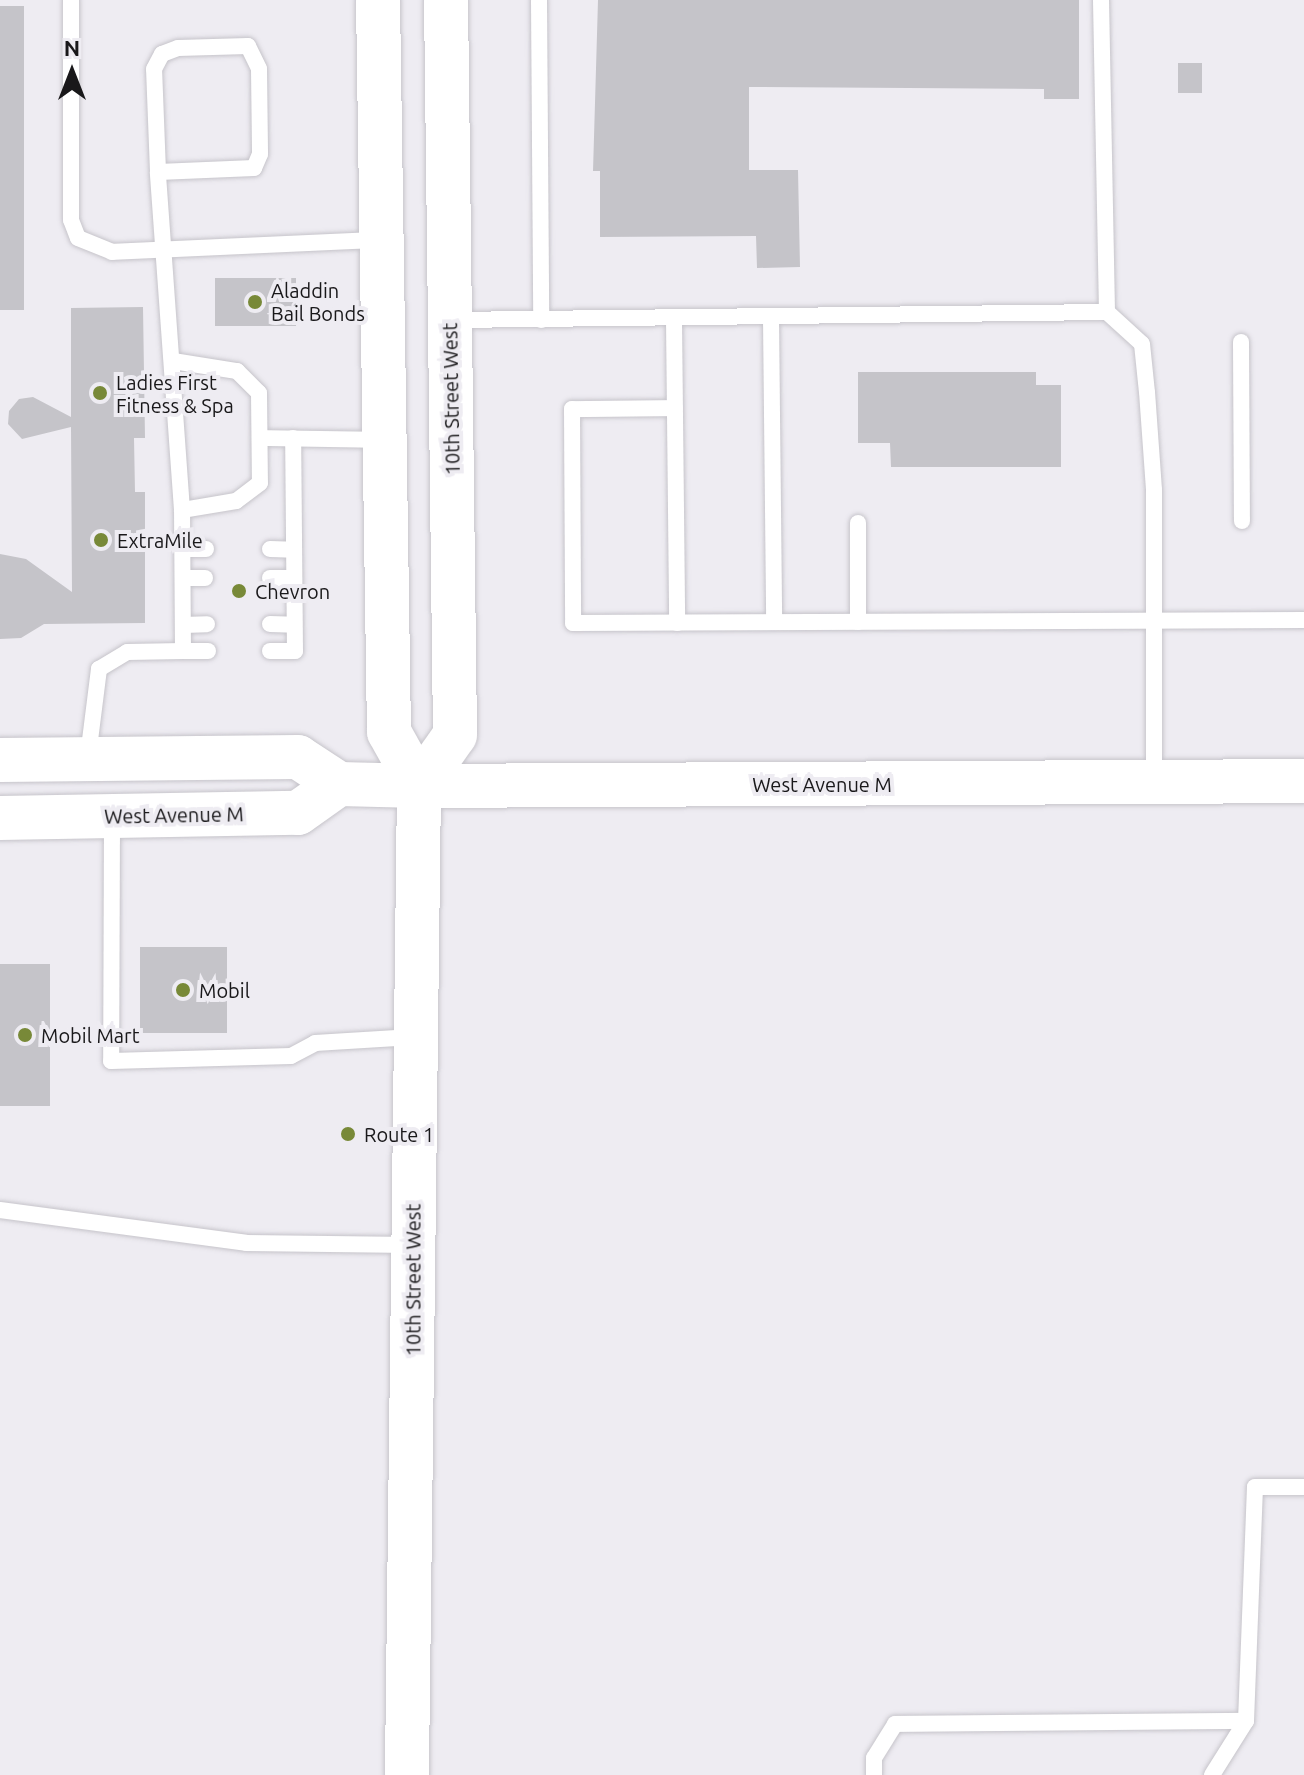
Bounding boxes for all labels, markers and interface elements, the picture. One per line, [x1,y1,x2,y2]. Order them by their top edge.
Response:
north arrow [32,32,112,112]
text: N [64,35,80,60]
place label: Aladdin Bail Bonds [271,278,365,325]
marker: Aladdin Bail Bonds [246,293,264,311]
street label: 10th Street West [438,322,464,476]
place label: Ladies First Fitness & Spa [116,370,234,417]
marker: Ladies First Fitness & Spa [91,384,109,402]
place label: ExtraMile [117,528,203,552]
marker: ExtraMile [92,531,110,549]
place label: Chevron [255,579,330,603]
marker: Chevron [230,582,248,600]
street label: West Avenue M [752,772,892,796]
street label: West Avenue M [104,802,244,828]
place label: Mobil [199,978,250,1002]
marker: Mobil [174,981,192,999]
place label: Mobil Mart [41,1023,140,1047]
marker: Mobil Mart [16,1026,34,1044]
place label: Route 1 [364,1122,434,1146]
marker: Route 1 [339,1125,357,1143]
street label: 10th Street West [401,1204,425,1356]

